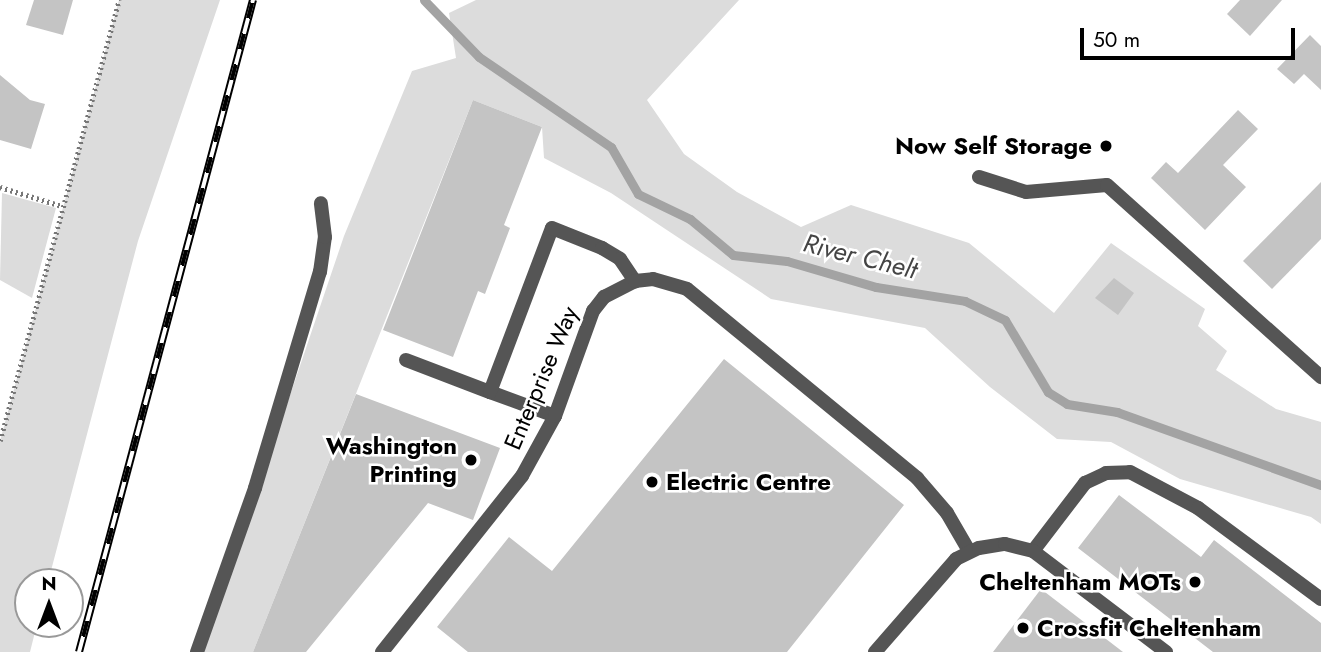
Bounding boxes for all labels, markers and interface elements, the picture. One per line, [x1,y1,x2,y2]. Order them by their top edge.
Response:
scale bar [1083,14,1298,58]
text: 50 m [1093,25,1140,55]
place label: Now Self Storage [895,132,1092,160]
marker: Now Self Storage [1098,138,1114,154]
water label: River Chelt [800,228,920,286]
street label: Enterprise Way [498,302,584,454]
place label: Washington Printing [326,432,457,488]
marker: Washington Printing [463,452,479,468]
place label: Electric Centre [666,468,831,496]
marker: Electric Centre [644,474,660,490]
north arrow [14,568,84,638]
place label: Cheltenham MOTs [979,568,1181,596]
text: N [41,570,57,597]
marker: Cheltenham MOTs [1187,574,1203,590]
place label: Crossfit Cheltenham [1037,614,1261,642]
marker: Crossfit Cheltenham [1015,620,1031,636]

